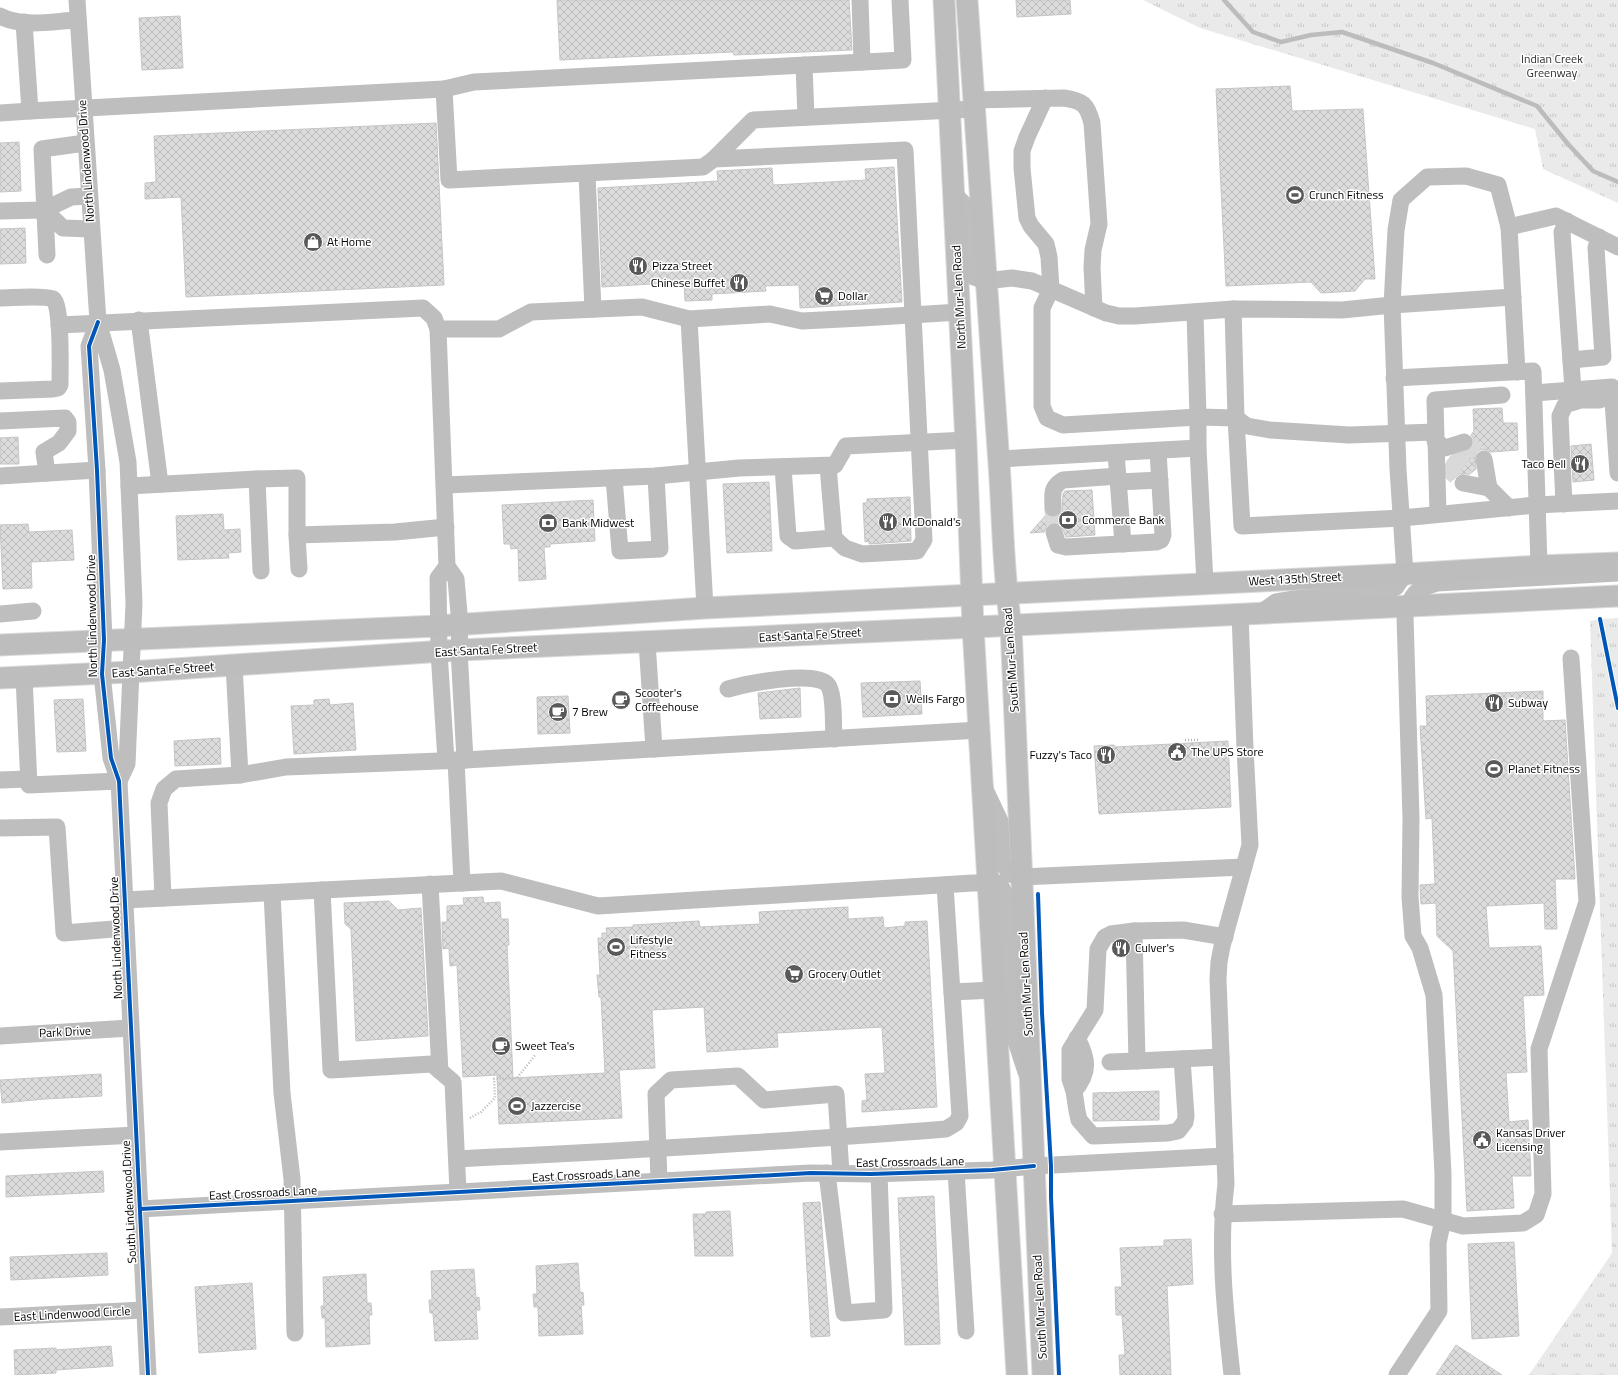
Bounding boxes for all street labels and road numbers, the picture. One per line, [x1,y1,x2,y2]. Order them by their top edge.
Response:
street label: North Lindenwood Drive [72,99,99,223]
street label: North Mur-Len Road [946,245,971,349]
street label: North Lindenwood Drive [81,555,102,677]
street label: West 135th Street [1248,567,1343,590]
street label: South Mur-Len Road [997,607,1024,713]
street label: East Santa Fe Street [758,622,862,647]
street label: East Santa Fe Street [434,637,538,662]
street label: East Santa Fe Street [111,656,216,683]
street label: North Lindenwood Drive [104,877,127,1000]
street label: South Mur-Len Road [1013,931,1038,1037]
street label: Park Drive [39,1021,91,1042]
street label: South Lindenwood Drive [116,1140,141,1264]
street label: East Crossroads Lane [856,1151,964,1172]
street label: East Crossroads Lane [531,1162,641,1187]
street label: East Crossroads Lane [208,1180,318,1205]
street label: South Mur-Len Road [1027,1254,1052,1360]
street label: East Lindenwood Circle [13,1301,131,1326]

